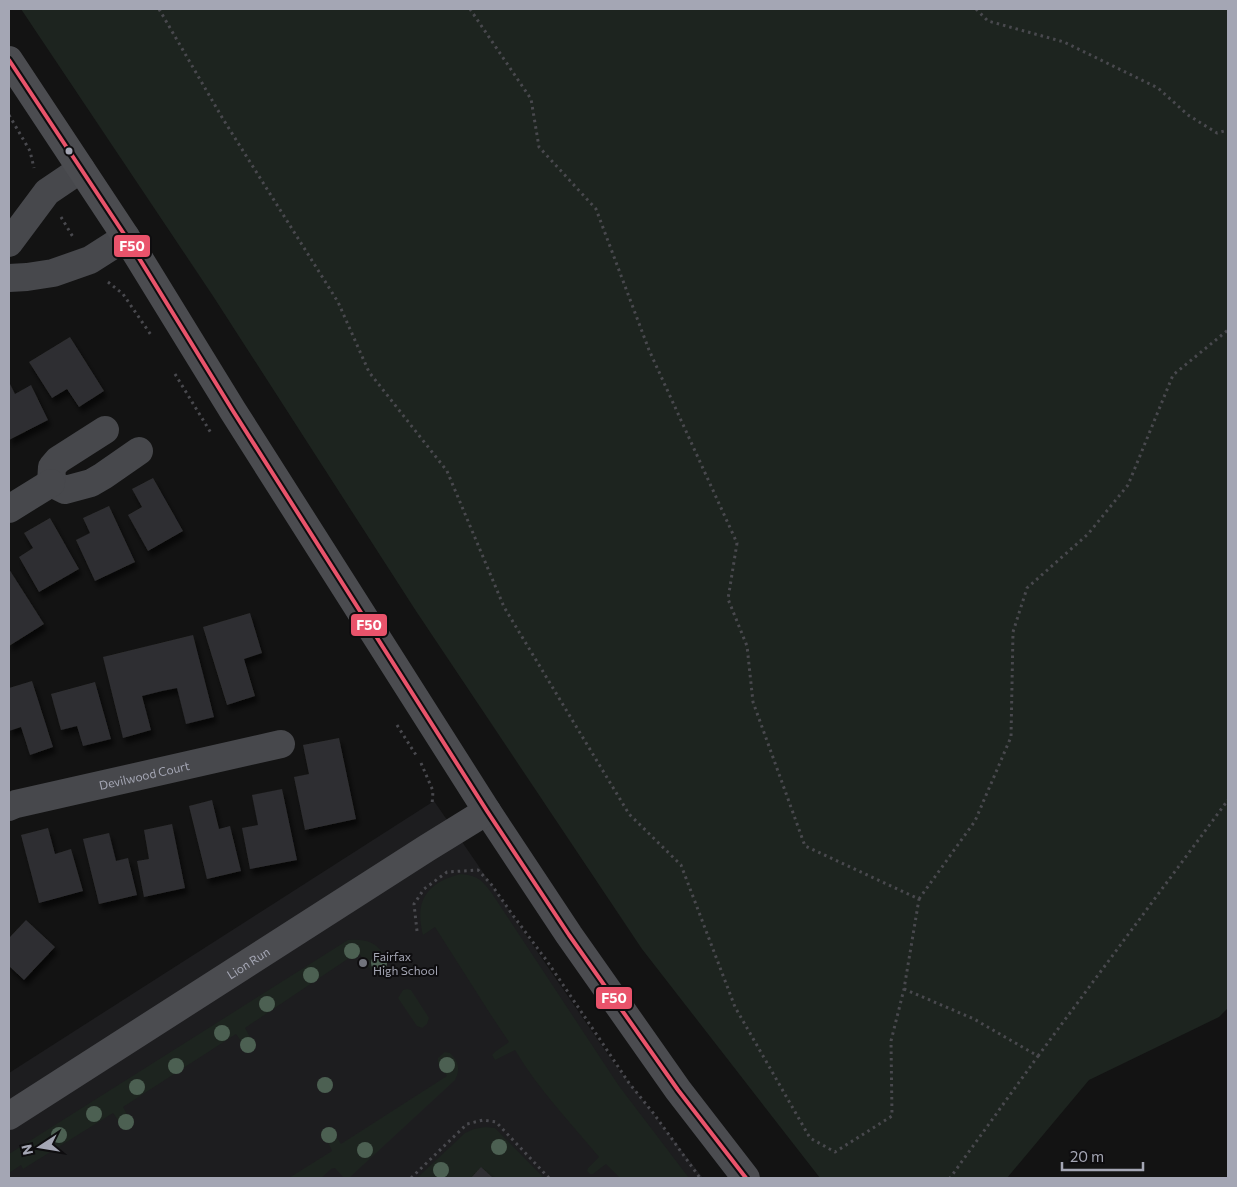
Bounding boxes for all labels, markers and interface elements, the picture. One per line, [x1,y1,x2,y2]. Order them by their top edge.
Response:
unlabelled marker [64,146,74,156]
line badge: F50 [113,234,151,258]
text: F50 [119,237,145,254]
line badge: F50 [350,613,388,637]
text: F50 [356,616,382,633]
street label: Devilwood Court [98,758,191,792]
street label: Lion Run [224,944,272,982]
place label: Fairfax High School [373,949,438,977]
marker: Fairfax High School [357,957,369,969]
line badge: F50 [595,986,633,1010]
text: F50 [601,989,627,1006]
north arrow [15,1122,65,1172]
scale bar [1062,1140,1143,1172]
text: N [17,1143,36,1157]
text: 20 m [1070,1147,1104,1165]

